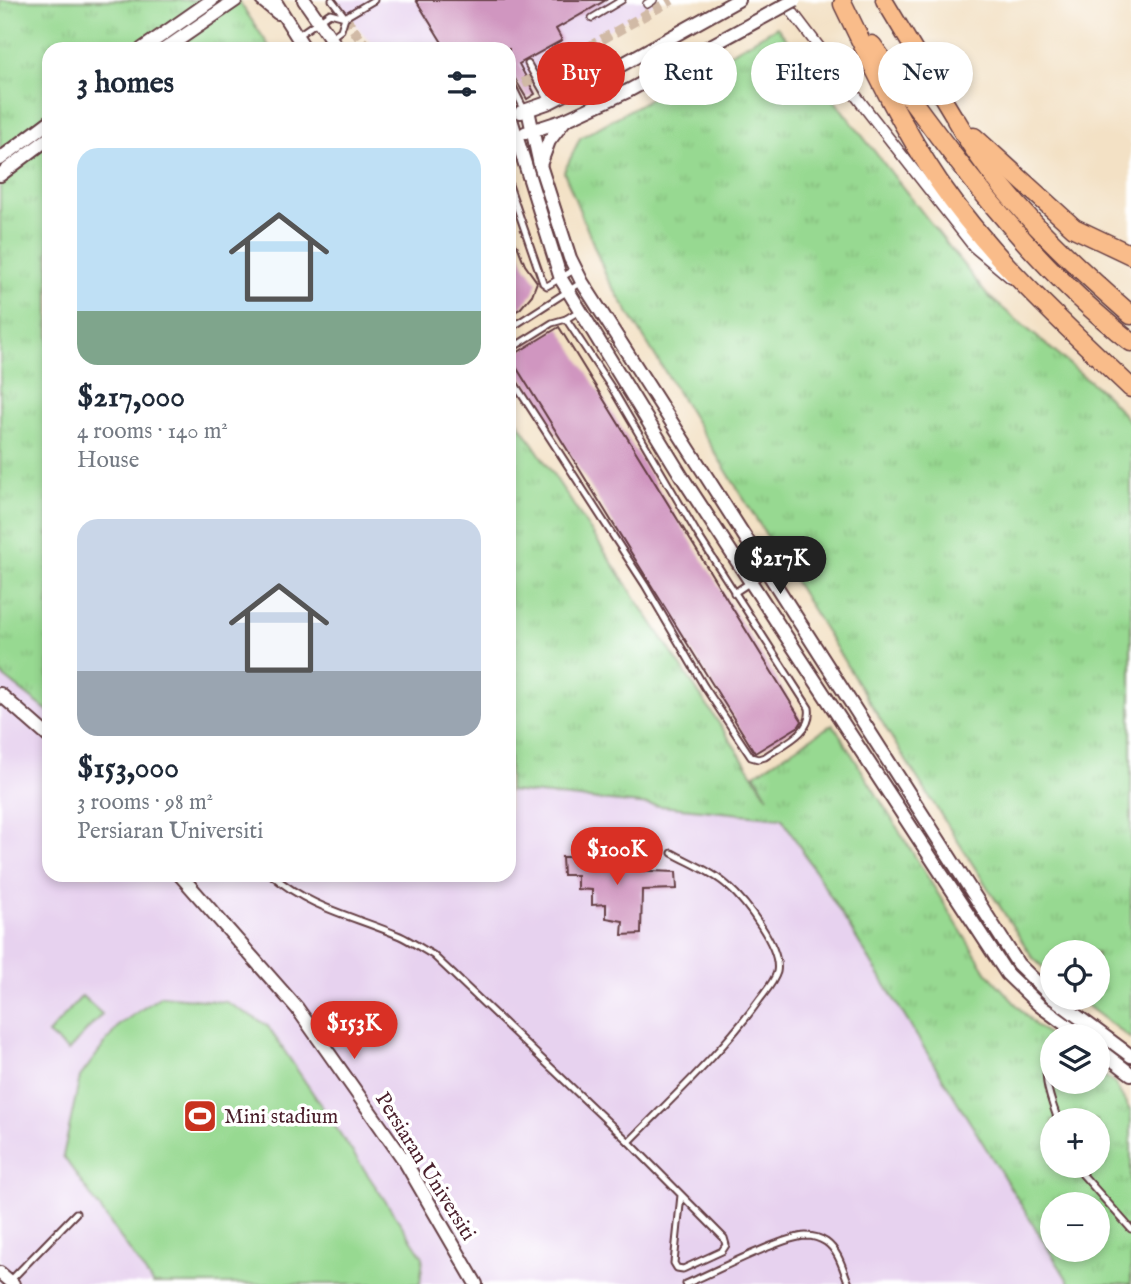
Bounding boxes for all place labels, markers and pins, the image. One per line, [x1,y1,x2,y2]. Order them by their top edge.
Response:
pin: $217K [731,536,829,596]
pin: $100K [568,828,666,887]
pin: $153K [305,1002,403,1061]
sports icon: Mini stadium [181,1097,219,1135]
place label: Mini stadium [224,1104,338,1131]

